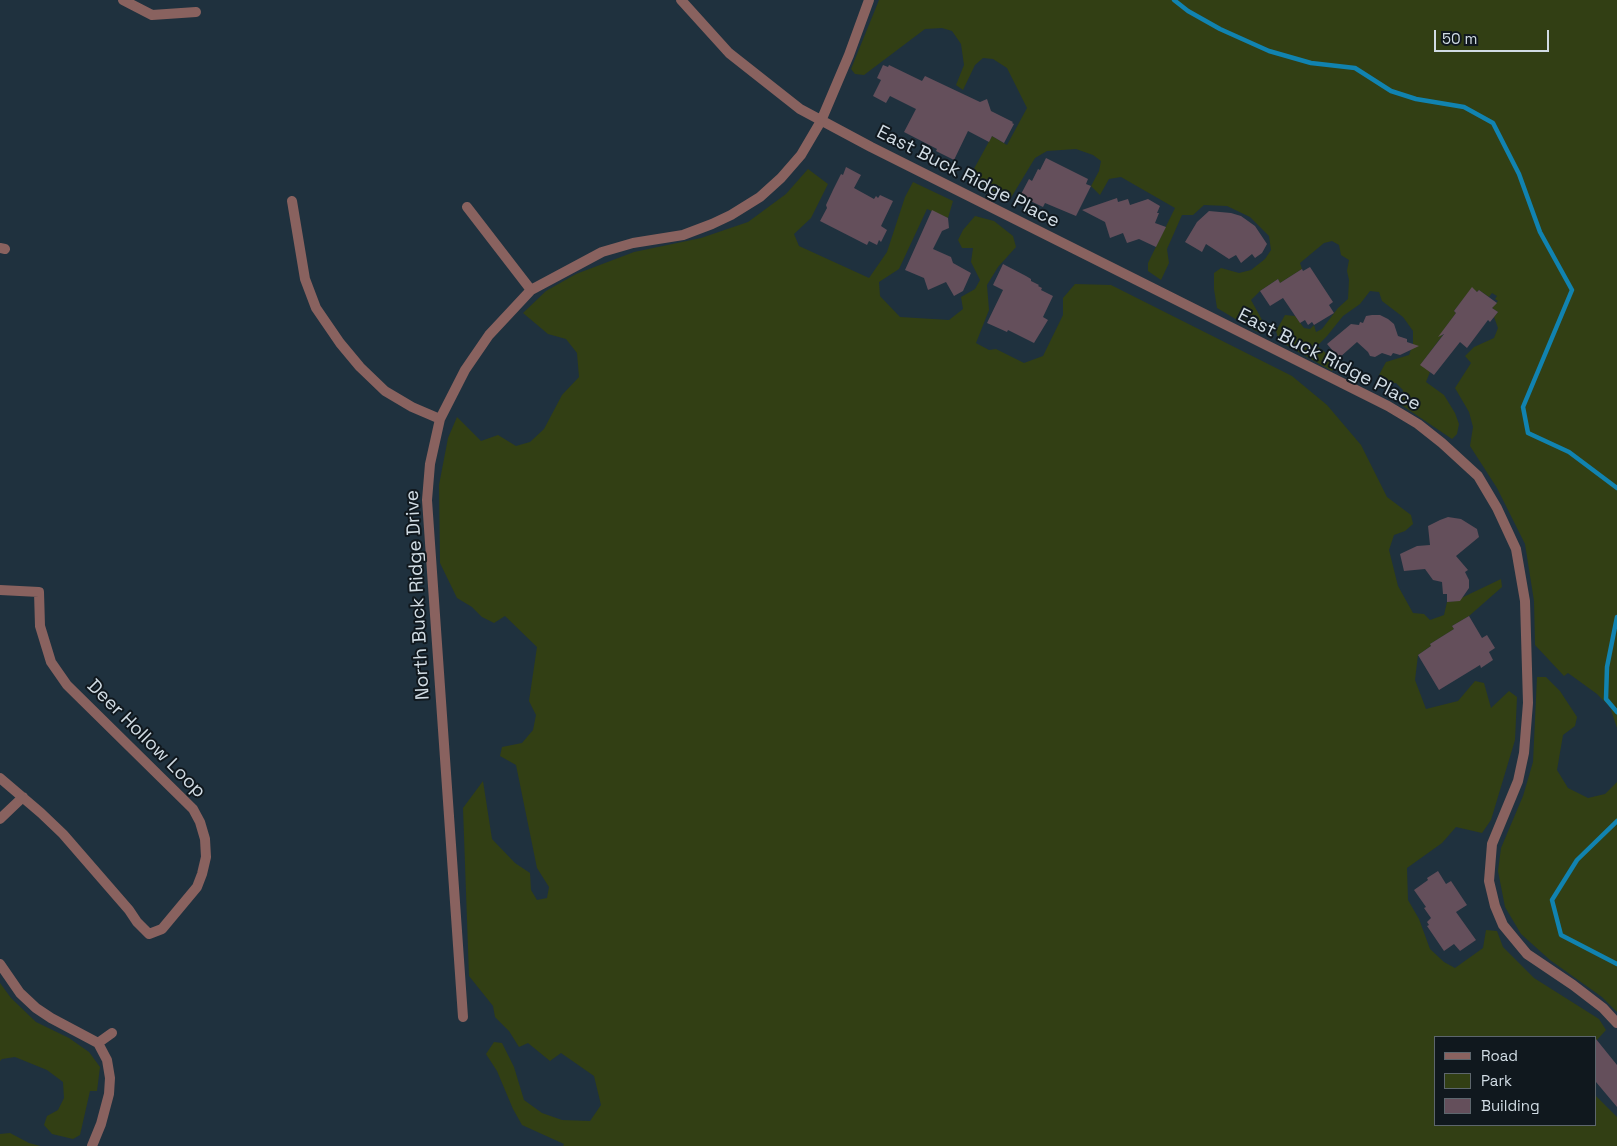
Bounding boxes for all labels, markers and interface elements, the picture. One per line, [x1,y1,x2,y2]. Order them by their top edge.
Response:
scale bar [1437,20,1552,52]
text: 50 m [1442,29,1477,48]
street label: East Buck Ridge Place [873,121,1063,233]
street label: East Buck Ridge Place [1234,304,1424,416]
street label: North Buck Ridge Drive [401,489,435,701]
street label: Deer Hollow Loop [82,675,210,803]
legend [1434,1036,1597,1126]
text: Road [1481,1046,1518,1065]
text: Park [1481,1071,1512,1090]
text: Building [1481,1096,1540,1115]

